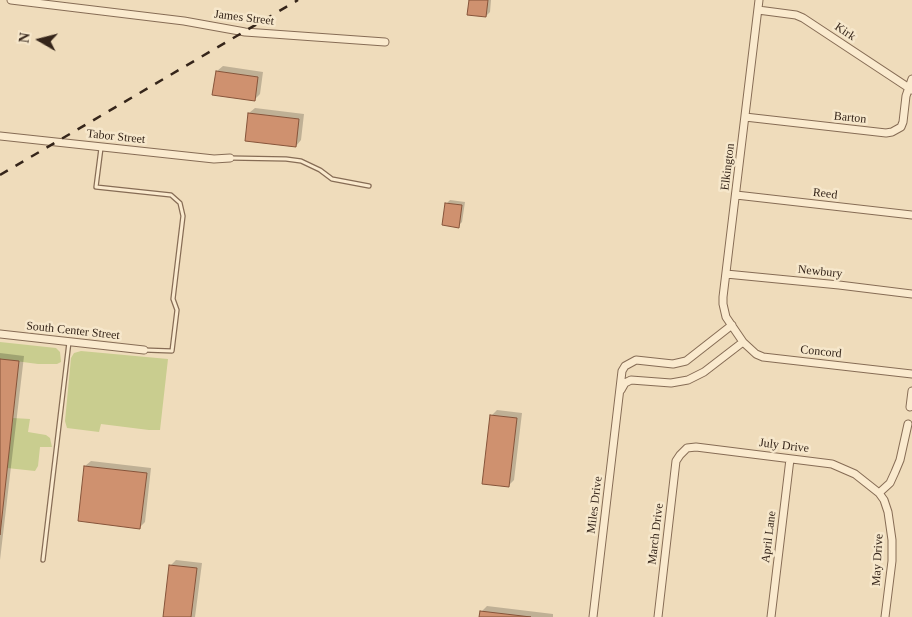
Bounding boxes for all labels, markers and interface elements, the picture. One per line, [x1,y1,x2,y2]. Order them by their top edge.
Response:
street label: James Street [213,7,275,29]
north arrow [15,15,65,65]
street label: Kirk [832,20,858,44]
text: N [17,32,33,44]
street label: Barton [833,109,867,127]
street label: Tabor Street [86,127,146,147]
street label: Elkington [718,143,738,191]
street label: Reed [812,185,838,203]
street label: Newbury [797,263,843,281]
street label: South Center Street [26,319,120,343]
street label: Concord [800,343,842,361]
street label: July Drive [758,436,810,456]
street label: Miles Drive [584,476,606,534]
street label: March Drive [645,503,667,565]
street label: April Lane [759,510,779,564]
street label: May Drive [869,533,887,587]

